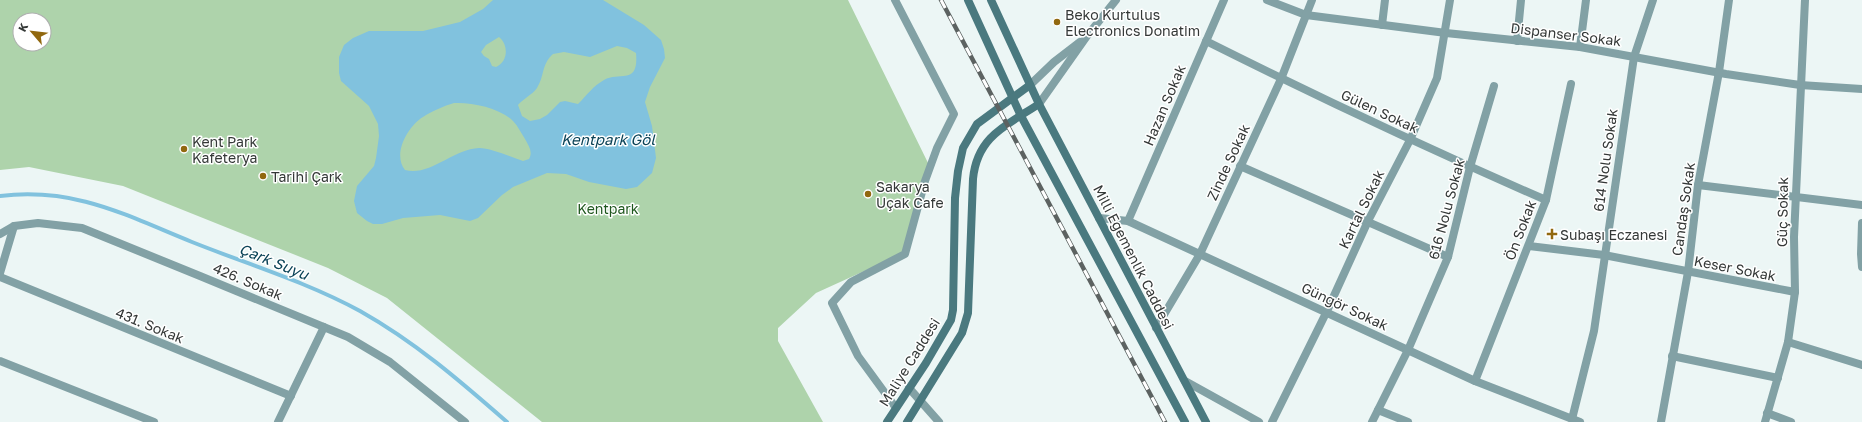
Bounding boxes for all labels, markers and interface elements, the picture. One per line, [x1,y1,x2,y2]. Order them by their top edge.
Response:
place label: Beko Kurtulus Electronics Donatim [1065,6,1200,39]
north arrow [12,12,52,52]
marker: Beko Kurtulus Electronics Donatim [1052,17,1062,27]
street label: Dispanser Sokak [1510,19,1622,49]
text: K [15,20,30,34]
street label: Hazan Sokak [1139,62,1189,148]
street label: Gülen Sokak [1338,86,1422,136]
street label: 614 Nolu Sokak [1589,107,1621,213]
street label: Zinde Sokak [1203,121,1253,203]
water label: Kentpark Göl [561,130,656,148]
place label: Kent Park Kafeterya [192,133,257,166]
marker: Kent Park Kafeterya [179,144,189,154]
street label: 616 Nolu Sokak [1424,157,1468,261]
street label: Candaş Sokak [1668,161,1698,257]
street label: Kartal Sokak [1335,167,1387,251]
place label: Tarihi Çark [271,168,342,185]
marker: Tarihi Çark [258,171,268,181]
street label: Güç Sokak [1773,177,1791,247]
place label: Sakarya Uçak Cafe [876,178,944,211]
street label: Milli Egemenlik Caddesi [1090,182,1178,332]
marker: Sakarya Uçak Cafe [863,189,873,199]
street label: Ön Sokak [1501,197,1539,263]
park label: Kentpark [577,200,639,217]
place label: Subaşı Eczanesi [1560,226,1668,243]
marker: Subaşı Eczanesi [1547,229,1557,239]
water label: Çark Suyu [236,239,312,284]
street label: Keser Sokak [1693,252,1777,284]
street label: 426. Sokak [211,259,285,303]
street label: Güngör Sokak [1299,278,1391,334]
street label: 431. Sokak [113,304,187,346]
street label: Maliye Caddesi [875,315,943,409]

